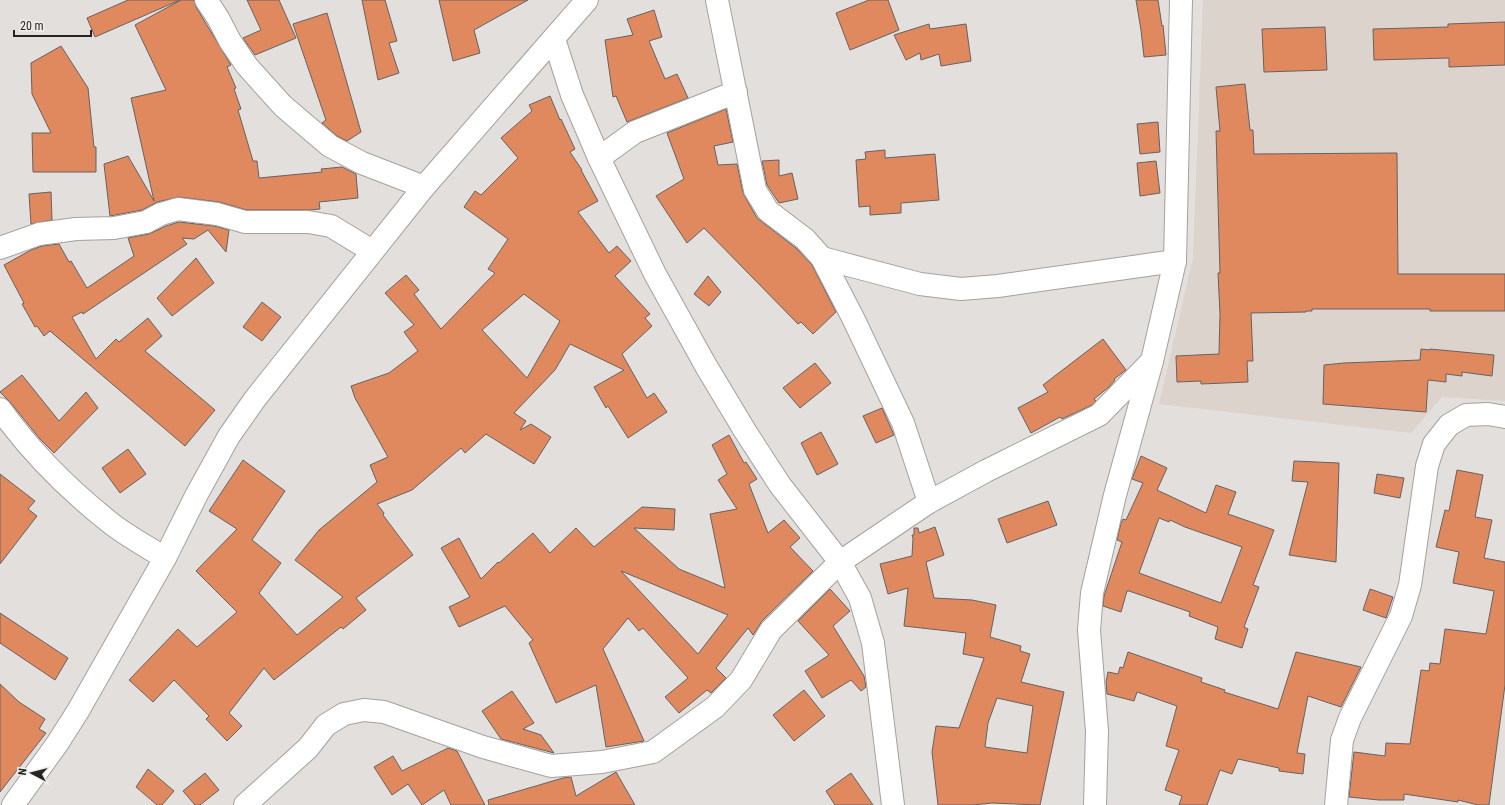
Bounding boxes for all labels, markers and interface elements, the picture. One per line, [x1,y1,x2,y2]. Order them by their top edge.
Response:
scale bar [14,12,91,38]
text: 20 m [20,19,44,33]
north arrow [12,753,52,793]
text: N [16,767,29,776]

